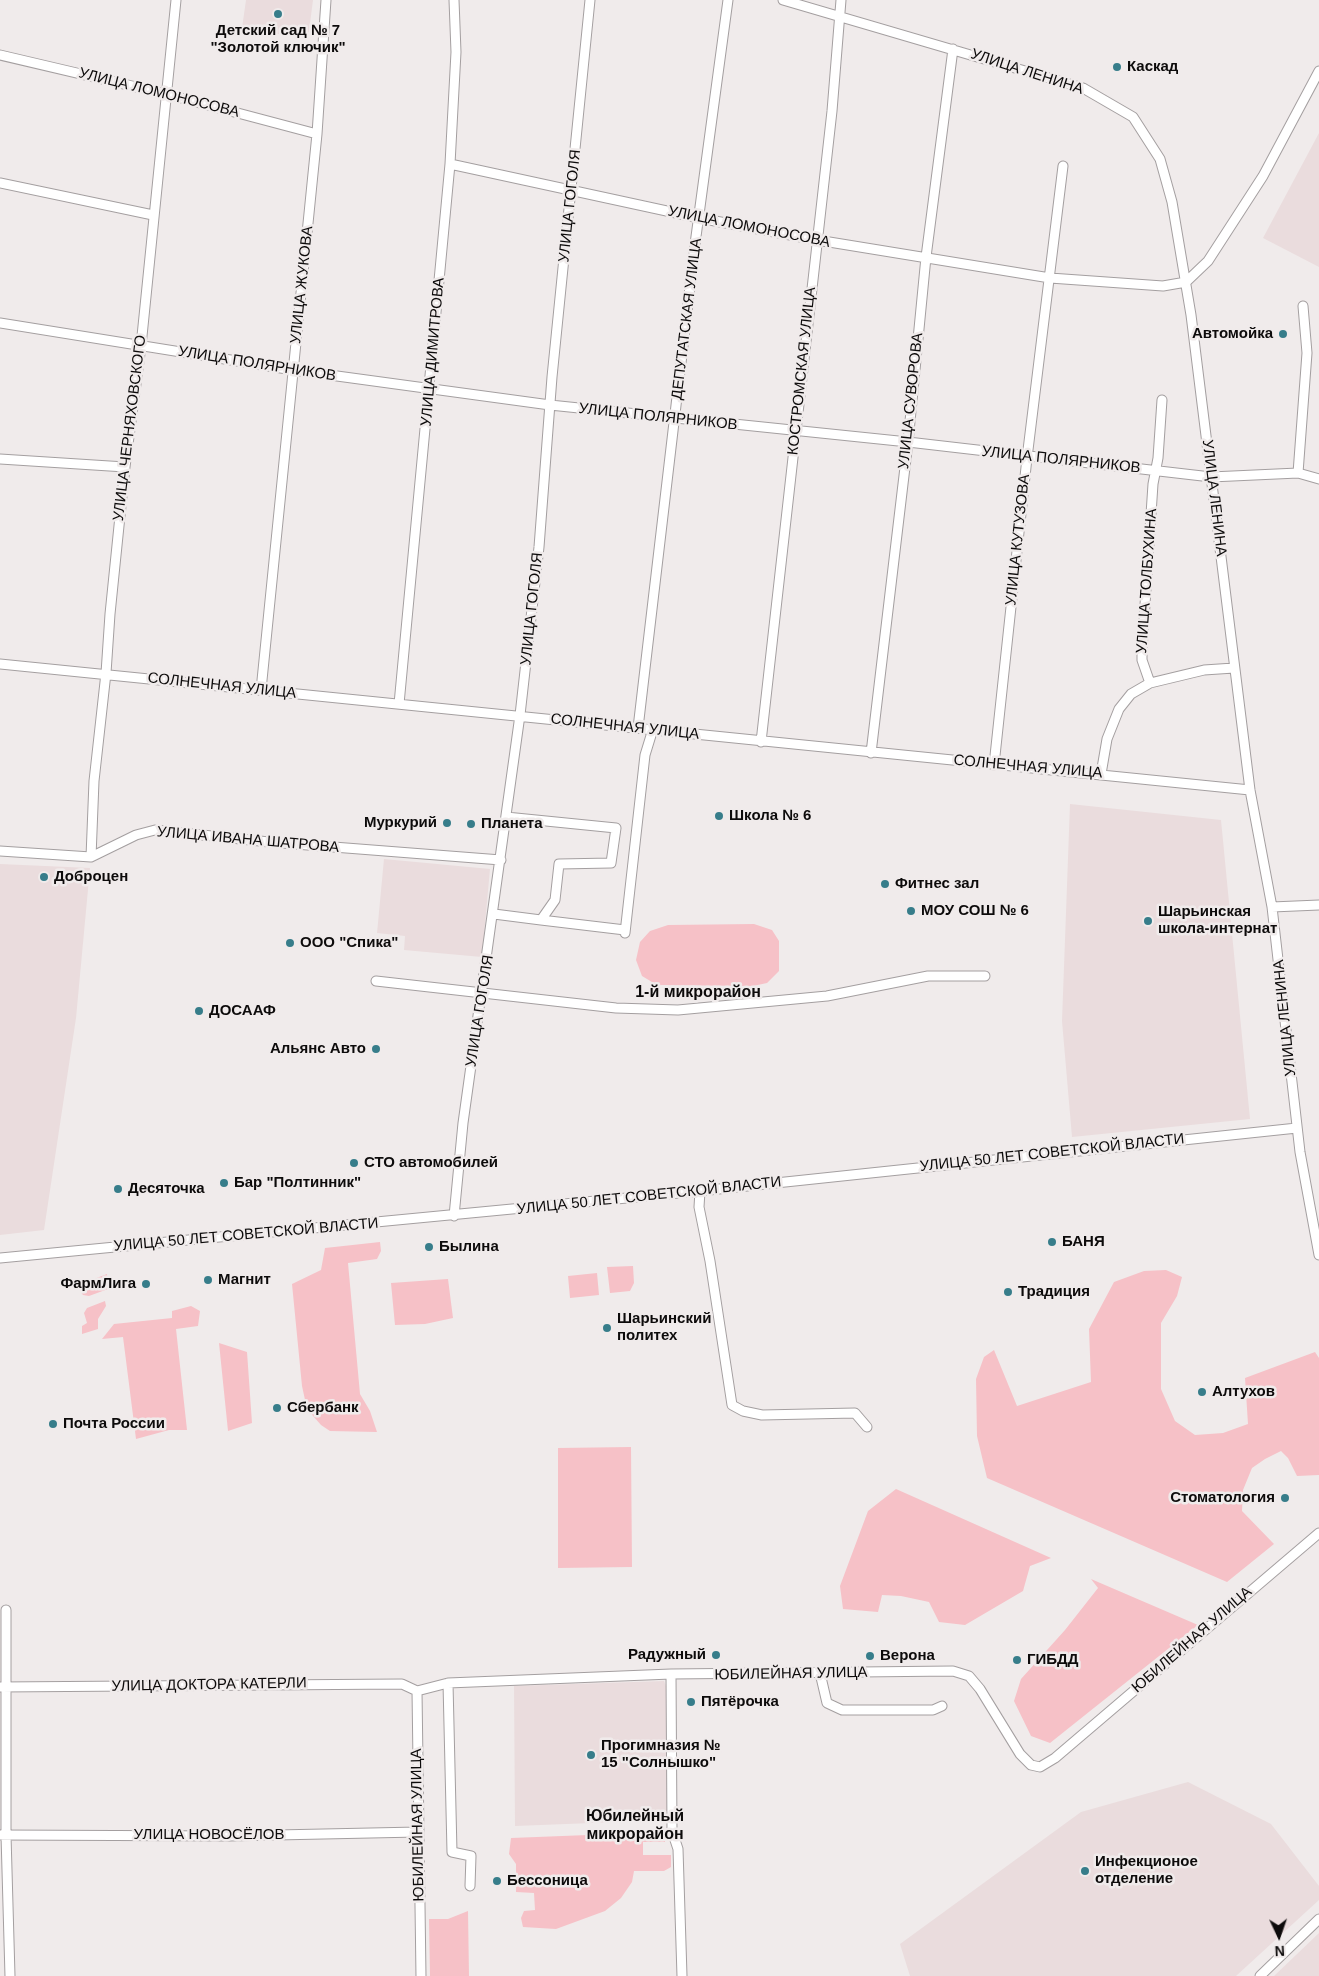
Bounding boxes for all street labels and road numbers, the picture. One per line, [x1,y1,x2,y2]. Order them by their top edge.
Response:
street label: УЛИЦА ЛЕНИНА [968,45,1086,99]
street label: УЛИЦА ЛОМОНОСОВА [77,64,241,122]
street label: УЛИЦА ГОГОЛЯ [555,149,585,263]
street label: УЛИЦА ЛОМОНОСОВА [666,202,832,252]
street label: УЛИЦА ЖУКОВА [287,225,317,345]
street label: ДЕПУТАТСКАЯ УЛИЦА [668,237,706,401]
street label: УЛИЦА ДИМИТРОВА [418,277,448,427]
street label: КОСТРОМСКАЯ УЛИЦА [784,286,820,456]
street label: УЛИЦА СУВОРОВА [895,332,927,470]
street label: УЛИЦА ЧЕРНЯХОВСКОГО [110,334,150,522]
street label: УЛИЦА ПОЛЯРНИКОВ [177,343,337,385]
street label: УЛИЦА ПОЛЯРНИКОВ [578,400,738,434]
street label: УЛИЦА ЛЕНИНА [1198,439,1230,557]
street label: УЛИЦА ПОЛЯРНИКОВ [981,443,1141,477]
street label: УЛИЦА КУТУЗОВА [1002,474,1034,606]
street label: УЛИЦА ТОЛБУХИНА [1133,508,1161,654]
street label: УЛИЦА ГОГОЛЯ [517,552,547,666]
street label: СОЛНЕЧНАЯ УЛИЦА [147,669,297,703]
street label: СОЛНЕЧНАЯ УЛИЦА [550,710,700,744]
street label: СОЛНЕЧНАЯ УЛИЦА [953,752,1103,782]
street label: УЛИЦА ИВАНА ШАТРОВА [156,823,340,857]
street label: УЛИЦА ГОГОЛЯ [462,954,498,1068]
street label: УЛИЦА ЛЕНИНА [1270,959,1300,1077]
street label: УЛИЦА 50 ЛЕТ СОВЕТСКОЙ ВЛАСТИ [919,1130,1185,1176]
street label: УЛИЦА 50 ЛЕТ СОВЕТСКОЙ ВЛАСТИ [516,1173,782,1219]
street label: УЛИЦА 50 ЛЕТ СОВЕТСКОЙ ВЛАСТИ [113,1214,379,1256]
street label: ЮБИЛЕЙНАЯ УЛИЦА [1128,1583,1256,1697]
street label: ЮБИЛЕЙНАЯ УЛИЦА [714,1664,868,1684]
street label: УЛИЦА ДОКТОРА КАТЕРЛИ [111,1674,307,1696]
street label: ЮБИЛЕЙНАЯ УЛИЦА [408,1748,428,1902]
street label: УЛИЦА НОВОСЁЛОВ [134,1826,284,1844]

